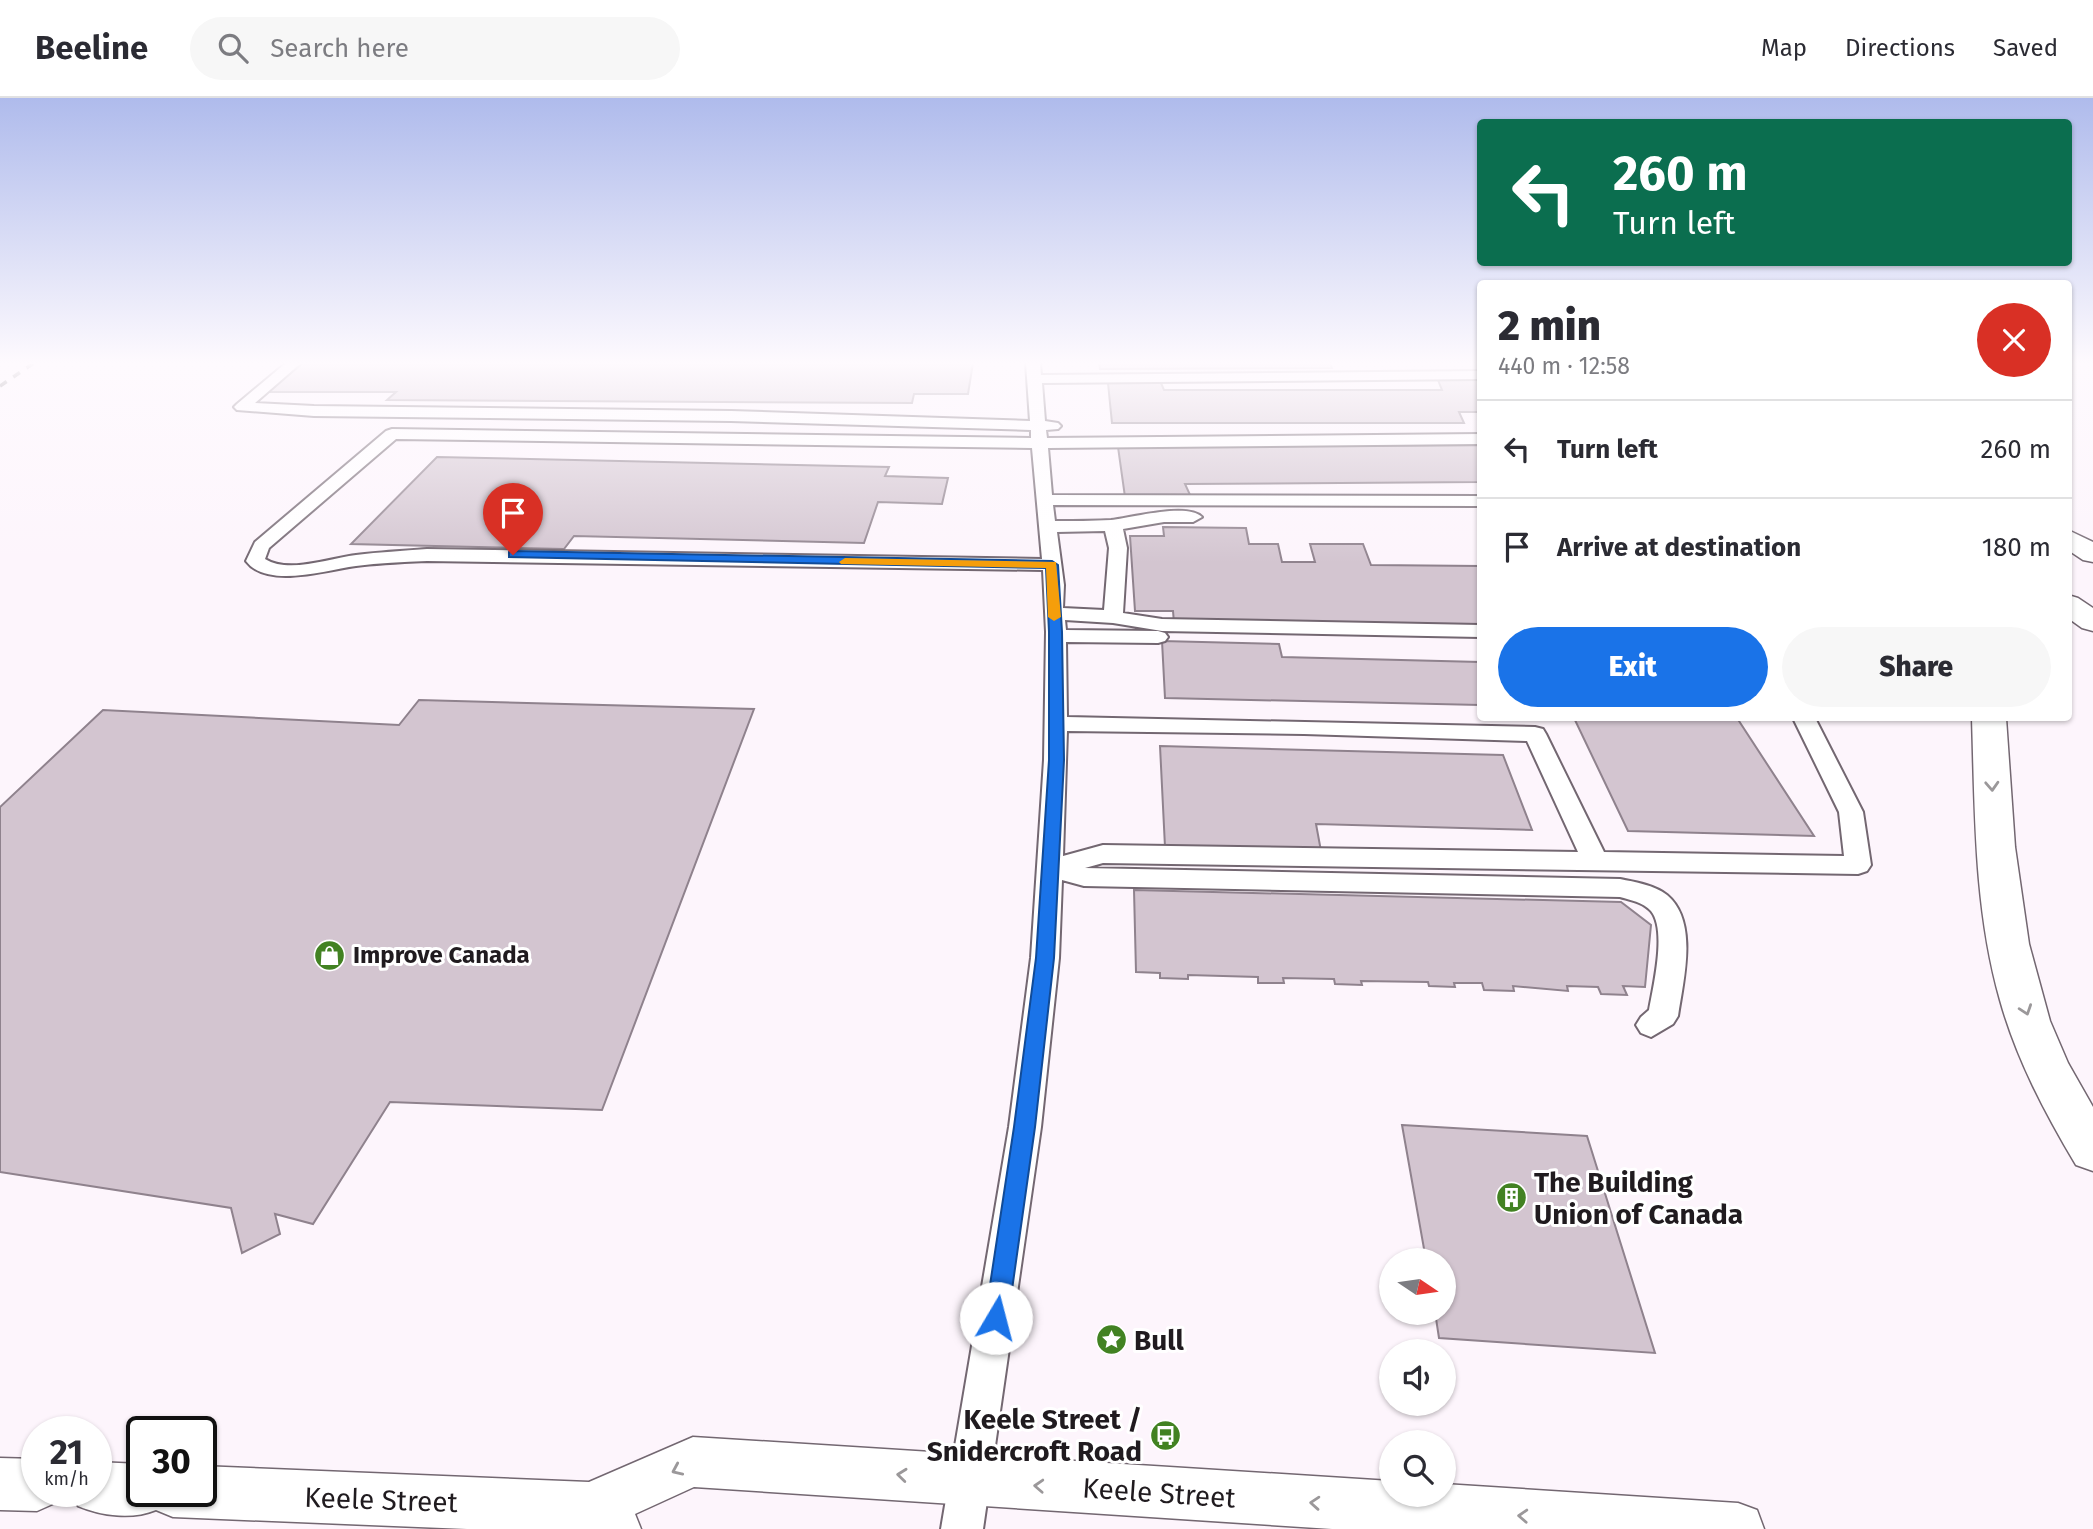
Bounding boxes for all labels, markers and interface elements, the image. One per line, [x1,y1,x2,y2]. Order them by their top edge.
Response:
search box [190,17,680,80]
text: Beeline [35,28,148,68]
icon: search [214,29,252,67]
text: Search here [270,33,409,64]
text: Map [1761,34,1807,62]
text: Directions [1845,34,1955,62]
text: Saved [1993,34,2058,62]
text: 260 m [1613,144,1748,203]
icon: left [1498,147,1589,238]
text: Turn left [1613,204,1735,242]
text: 2 min [1498,301,1601,351]
button: close [1977,303,2051,377]
text: 440 m · 12:58 [1498,352,1630,380]
icon: left [1498,430,1536,468]
text: Turn left [1557,434,1658,465]
text: 260 m [1981,434,2051,465]
pin [483,483,543,555]
icon: arrive [494,494,532,532]
icon: arrive [1498,528,1536,566]
text: Arrive at destination [1557,532,1801,563]
text: 180 m [1982,532,2051,563]
button: Exit [1498,627,1768,707]
button: Share [1782,627,2051,707]
one-way arrow [1985,780,2000,791]
shop icon: Improve Canada [313,938,347,972]
place label: Improve Canada [353,941,530,969]
one-way arrow [2018,1003,2032,1015]
place label: The Building Union of Canada [1534,1166,1743,1231]
building icon: The Building Union of Canada [1494,1181,1528,1215]
north arrow [1379,1248,1456,1325]
map controls [1379,1248,1456,1507]
position arrow [959,1281,1033,1355]
place icon: Bull [1094,1323,1128,1357]
place label: Bull [1134,1324,1185,1357]
button: sound [1379,1339,1456,1416]
place label: Keele Street / Snidercroft Road [927,1403,1142,1468]
speed limit sign: 30 [126,1416,217,1507]
bus stop icon: Keele Street / Snidercroft Road [1148,1418,1182,1452]
button: search [1379,1430,1456,1507]
text: 21 [50,1431,83,1473]
one-way arrow [671,1462,684,1476]
text: km/h [44,1468,89,1490]
one-way arrow [896,1468,907,1483]
street label: Keele Street [1081,1471,1238,1515]
one-way arrow [1034,1479,1045,1494]
street label: Keele Street [304,1481,459,1519]
one-way arrow [1310,1496,1321,1511]
one-way arrow [1518,1509,1529,1524]

